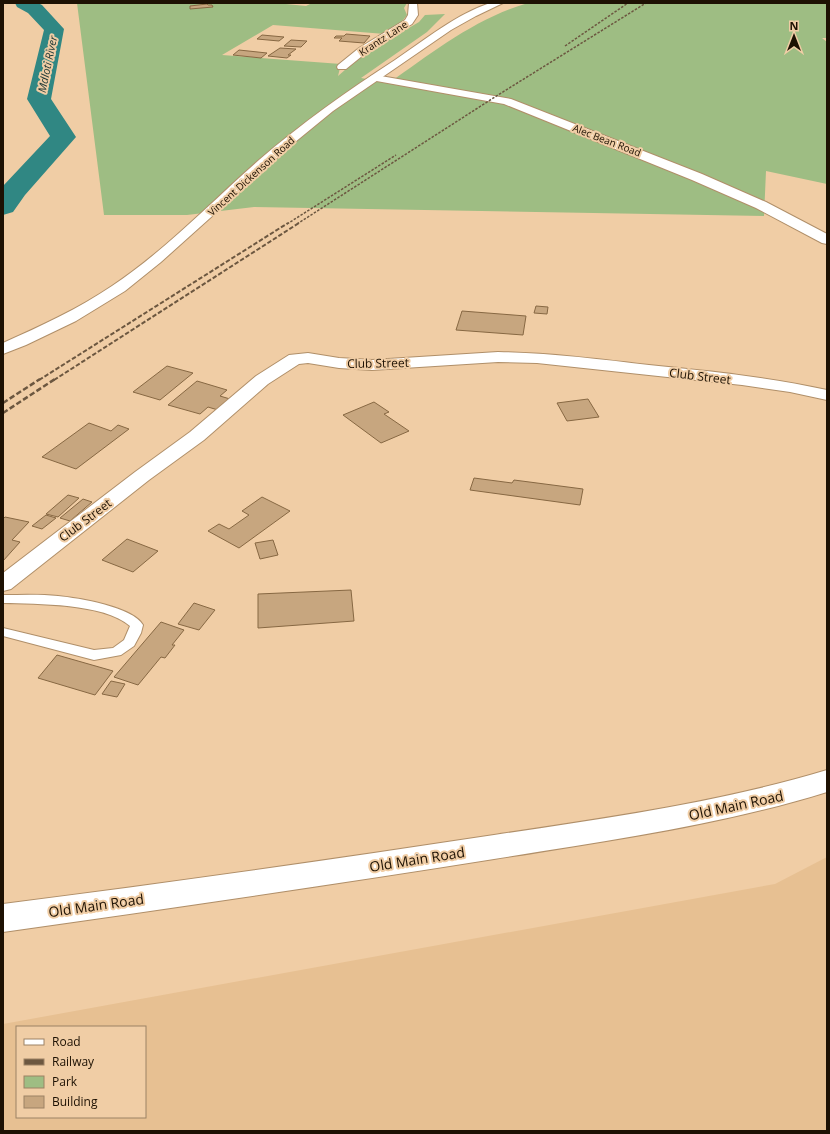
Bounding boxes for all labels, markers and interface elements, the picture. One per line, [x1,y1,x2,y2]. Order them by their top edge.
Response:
north arrow [774,16,814,56]
street label: Krantz Lane [356,17,410,59]
text: N [790,18,798,33]
water label: Mdloti River [34,34,60,94]
street label: Alec Bean Road [571,121,643,159]
street label: Vincent Dickenson Road [205,133,297,219]
street label: Club Street [347,354,409,372]
street label: Club Street [668,364,732,388]
street label: Club Street [55,495,115,545]
street label: Old Main Road [687,786,785,824]
street label: Old Main Road [368,842,466,876]
street label: Old Main Road [47,889,145,921]
legend [16,1026,146,1118]
text: Road [52,1033,81,1050]
text: Railway [52,1053,95,1070]
text: Park [52,1073,78,1090]
text: Building [52,1093,98,1110]

